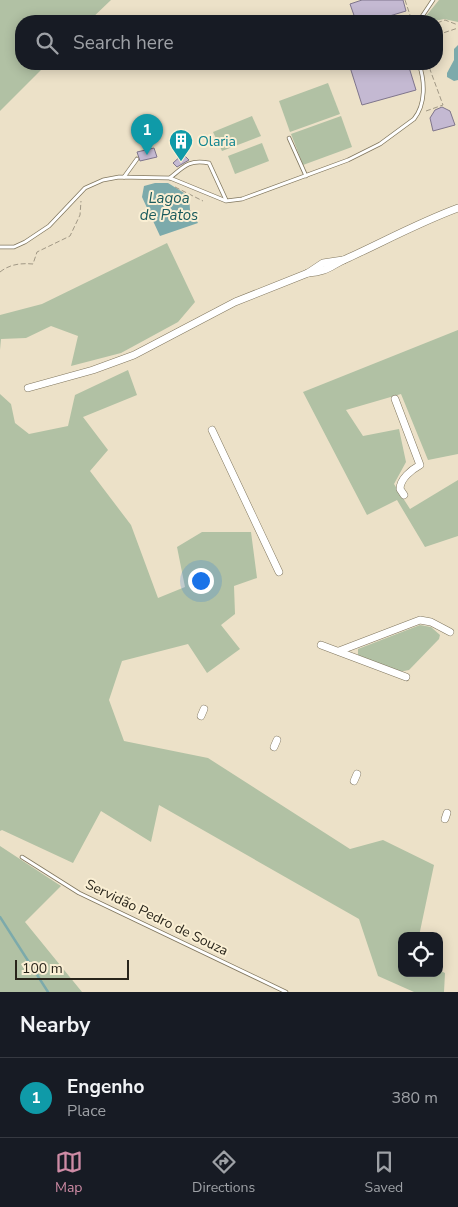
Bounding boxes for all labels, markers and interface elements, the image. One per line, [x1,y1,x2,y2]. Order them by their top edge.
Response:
search box [15,15,443,70]
icon: search [33,29,61,57]
text: Search here [73,30,174,56]
pin: 1 [131,114,163,155]
building icon: Olaria [168,128,194,162]
place label: Olaria [198,132,236,151]
water label: Lagoa de Patos [140,188,198,225]
your location [188,568,214,594]
street label: Servidão Pedro de Souza [82,875,231,960]
map controls [398,932,443,977]
button: locate [398,932,443,977]
scale bar [15,957,129,980]
text: 100 m [22,959,63,978]
text: Nearby [20,1011,90,1039]
text: Engenho [67,1074,144,1100]
text: 1 [31,1087,41,1109]
text: 380 m [391,1087,438,1109]
text: Place [67,1100,106,1122]
tab: Map [55,1148,83,1197]
tab: Directions [192,1148,255,1197]
tab: Saved [365,1148,403,1197]

